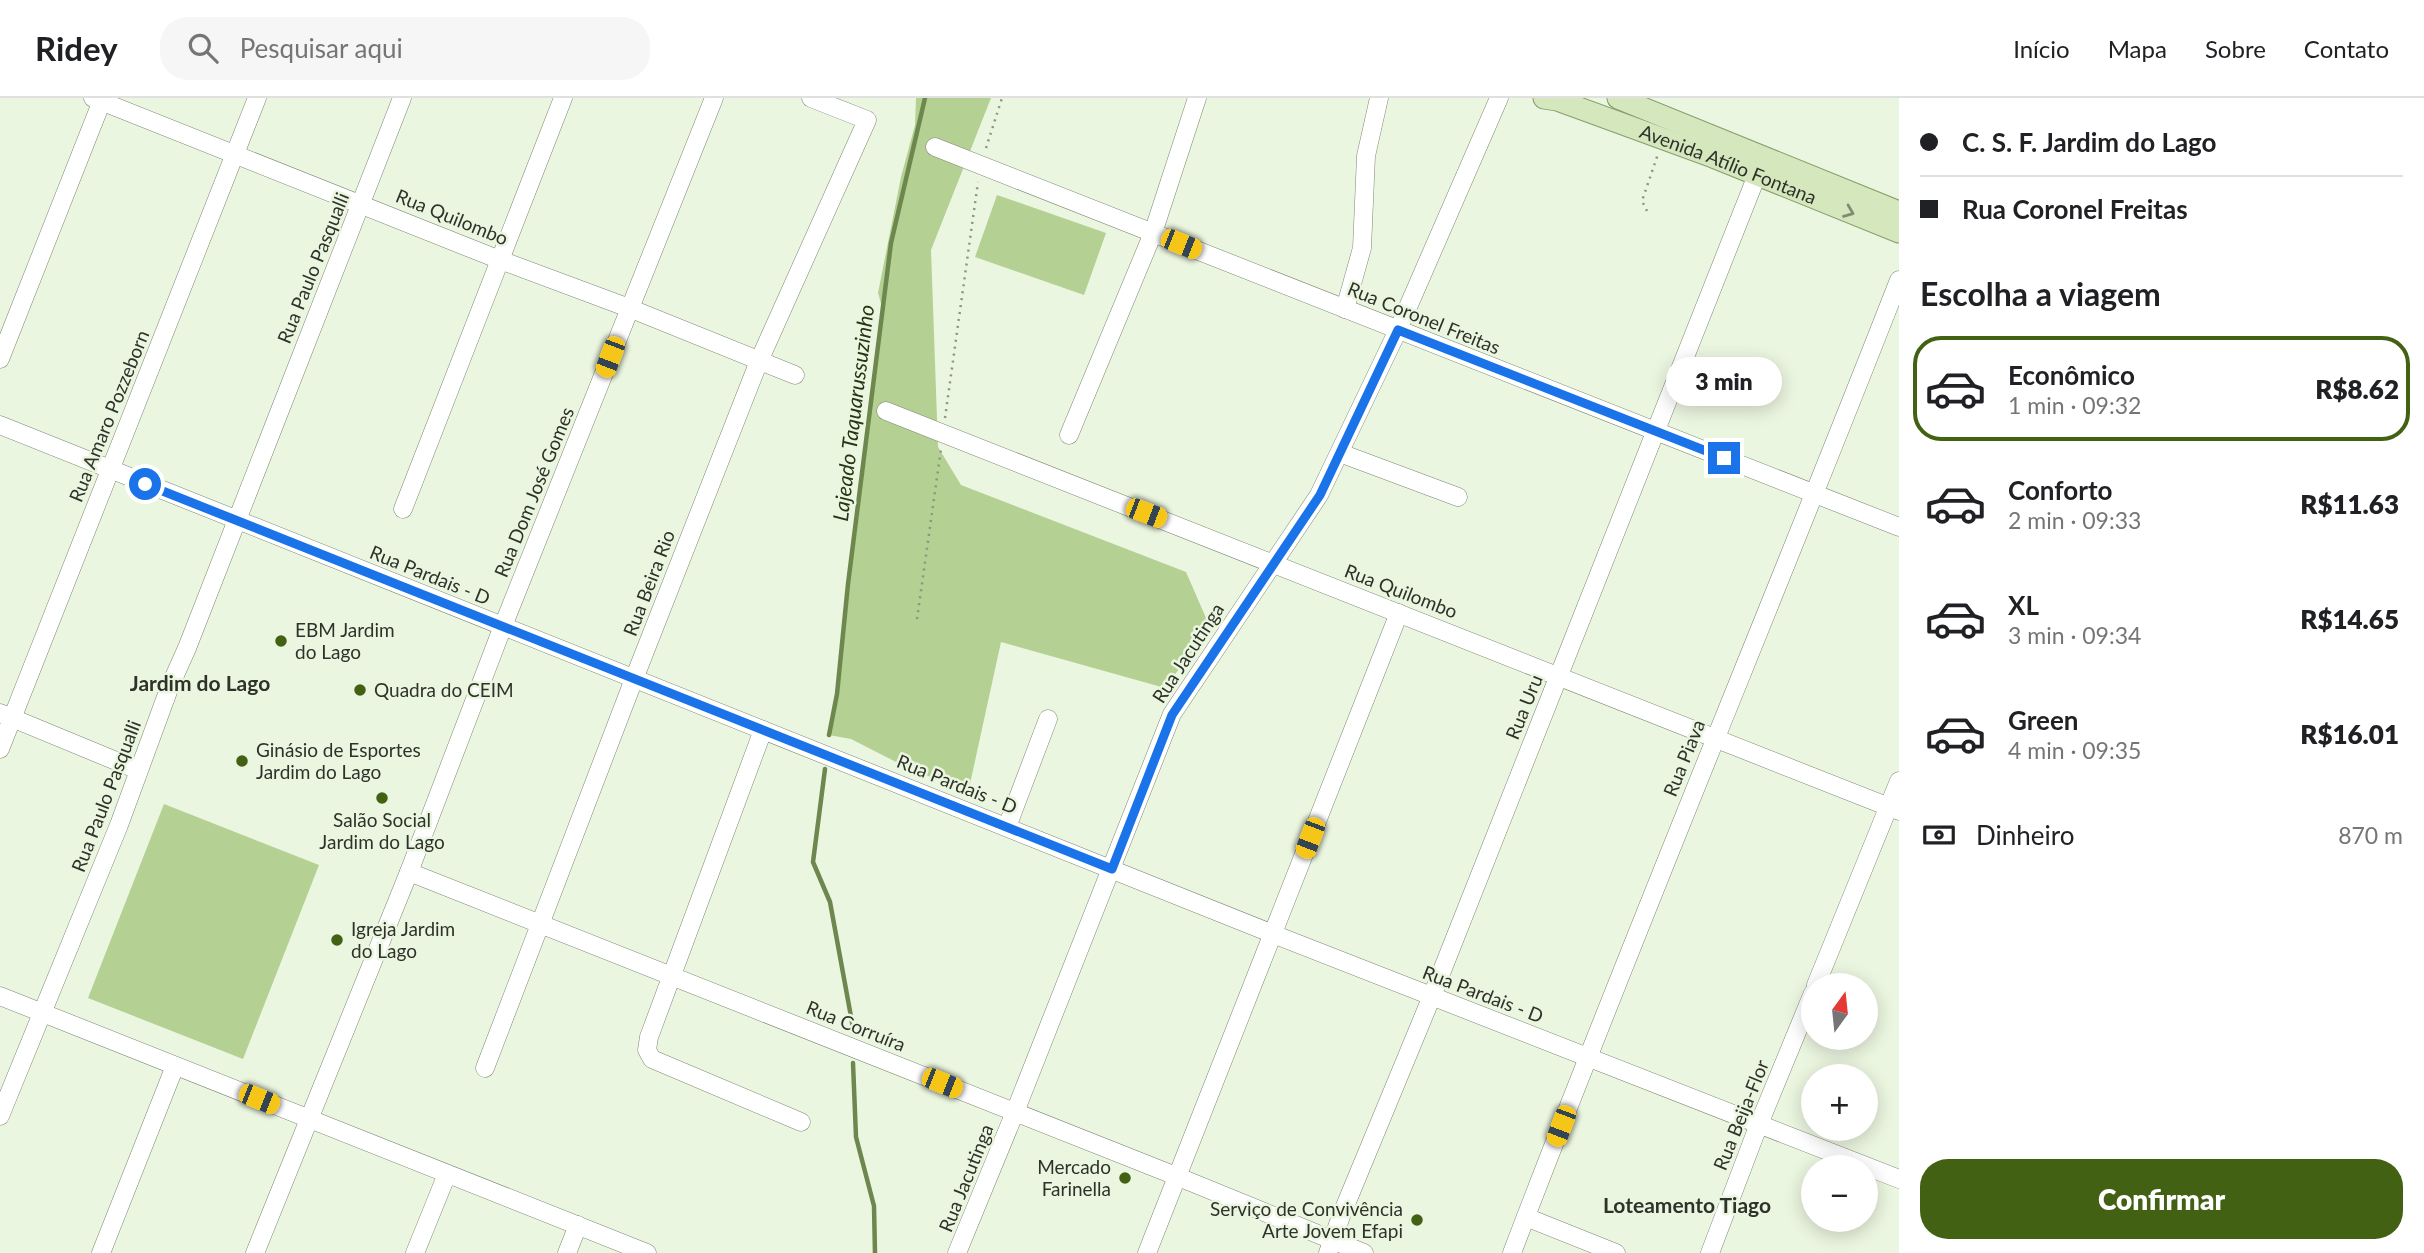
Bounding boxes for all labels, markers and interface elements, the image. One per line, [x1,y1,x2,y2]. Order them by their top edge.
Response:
search box [160,17,650,80]
text: Ridey [35,28,118,68]
icon: search [184,29,222,67]
text: Pesquisar aqui [240,32,403,64]
text: Início [2013,34,2070,63]
text: Mapa [2108,34,2167,63]
text: Sobre [2205,34,2266,63]
text: Contato [2304,34,2389,63]
street label: Avenida Atílio Fontana [1637,119,1820,209]
text: C. S. F. Jardim do Lago [1962,126,2217,158]
street label: Rua Quilombo [393,184,512,249]
street label: Rua Paulo Pasqualli [272,189,353,347]
text: Rua Coronel Freitas [1962,193,2188,225]
one-way arrow [1843,204,1855,218]
car [1158,226,1205,262]
text: Escolha a viagem [1920,274,2161,313]
street label: Rua Coronel Freitas [1345,276,1504,359]
water label: Lajeado Taquarussuzinho [827,303,878,522]
street label: Rua Amaro Pozzeborn [64,327,154,505]
car [593,334,628,380]
callout: 3 min [1666,356,1782,406]
icon: car [1924,357,1987,420]
text: Econômico [2008,359,2135,391]
text: 3 min [1695,367,1753,395]
text: R$8.62 [2315,373,2399,405]
text: 1 min · 09:32 [2008,391,2141,419]
street label: Rua Dom José Gomes [489,403,578,580]
route end [1708,442,1740,474]
route start [129,468,161,500]
icon: car [1924,472,1987,535]
text: Conforto [2008,474,2112,506]
text: R$11.63 [2300,488,2399,520]
car [1123,496,1170,530]
text: 2 min · 09:33 [2008,506,2141,534]
street label: Rua Beira Rio [618,527,679,639]
street label: Rua Pardais - D [367,540,494,609]
street label: Rua Quilombo [1342,558,1461,623]
icon: car [1924,587,1987,650]
text: XL [2008,589,2039,621]
street label: Rua Jacutinga [1147,599,1228,707]
text: R$14.65 [2300,603,2399,635]
place label: EBM Jardim do Lago [295,618,395,663]
text: 3 min · 09:34 [2008,621,2141,649]
marker: EBM Jardim do Lago [273,633,289,649]
district label: Jardim do Lago [130,670,270,695]
street label: Rua Uru [1500,671,1547,742]
place label: Quadra do CEIM [374,678,514,701]
marker: Quadra do CEIM [352,682,368,698]
icon: car [1924,702,1987,765]
text: Green [2008,704,2078,736]
street label: Rua Piava [1658,716,1709,799]
street label: Rua Paulo Pasqualli [66,717,145,875]
text: R$16.01 [2300,718,2399,750]
text: 4 min · 09:35 [2008,736,2141,764]
place label: Ginásio de Esportes Jardim do Lago [256,738,421,783]
street label: Rua Pardais - D [894,749,1021,818]
marker: Ginásio de Esportes Jardim do Lago [234,753,250,769]
marker: Salão Social Jardim do Lago [374,790,390,806]
place label: Salão Social Jardim do Lago [319,808,445,853]
car [1293,815,1328,861]
icon: cash [1920,816,1958,854]
text: Dinheiro [1976,819,2074,851]
text: 870 m [2338,821,2403,849]
place label: Igreja Jardim do Lago [351,917,455,962]
marker: Igreja Jardim do Lago [329,932,345,948]
street label: Rua Pardais - D [1419,960,1547,1027]
north arrow [1801,973,1878,1050]
map controls [1801,973,1878,1232]
street label: Rua Corruíra [803,995,909,1056]
street label: Rua Beija-Flor [1708,1056,1773,1173]
button: + [1801,1064,1878,1141]
car [919,1065,966,1101]
car [236,1081,283,1117]
car [1544,1103,1579,1149]
street label: Rua Jacutinga [933,1121,998,1235]
place label: Mercado Farinella [1037,1155,1111,1200]
button: − [1801,1155,1878,1232]
button: Confirmar [1920,1159,2403,1239]
marker: Mercado Farinella [1117,1170,1133,1186]
district label: Loteamento Tiago [1603,1192,1771,1217]
place label: Serviço de Convivência Arte Jovem Efapi [1210,1197,1403,1242]
marker: Serviço de Convivência Arte Jovem Efapi [1409,1212,1425,1228]

